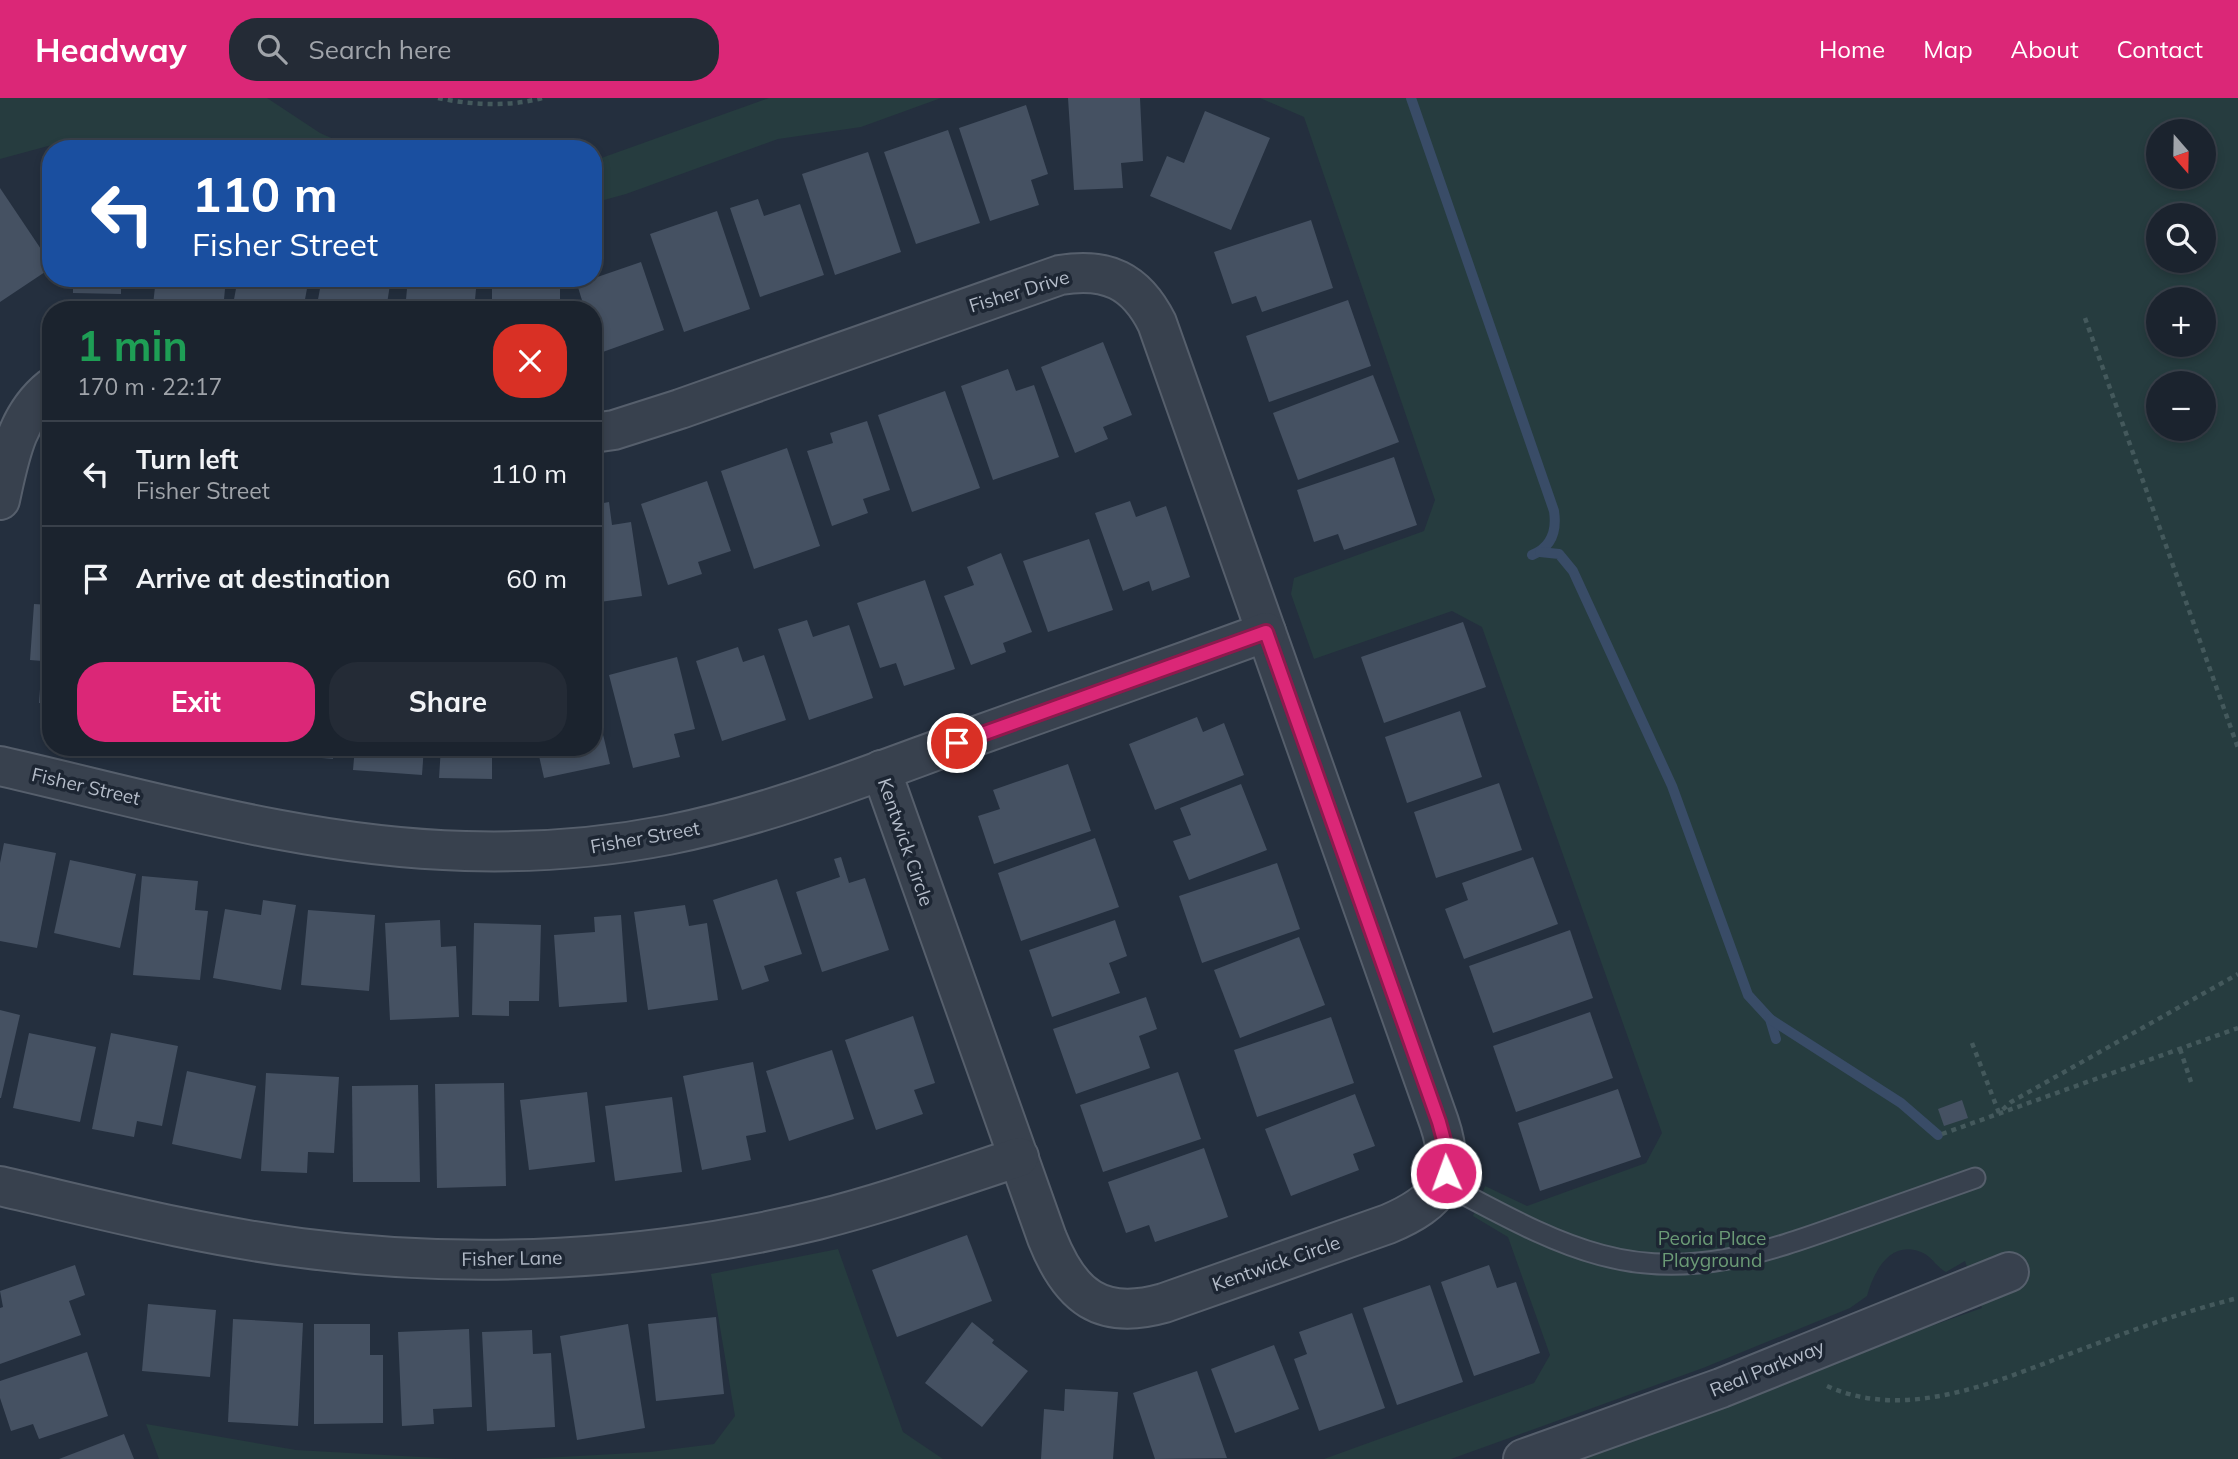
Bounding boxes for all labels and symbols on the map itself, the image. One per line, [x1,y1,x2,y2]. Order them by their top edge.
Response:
north arrow [2146,119,2216,189]
street label: Fisher Drive [966,264,1072,318]
pin [927,713,987,773]
street label: Fisher Street [29,762,143,810]
street label: Kentwick Circle [873,775,939,909]
street label: Fisher Street [589,816,702,858]
position arrow [1409,1136,1483,1210]
park label: Peoria Place Playground [1658,1226,1766,1272]
street label: Kentwick Circle [1209,1230,1343,1296]
street label: Fisher Lane [461,1245,563,1271]
street label: Real Parkway [1706,1334,1828,1402]

